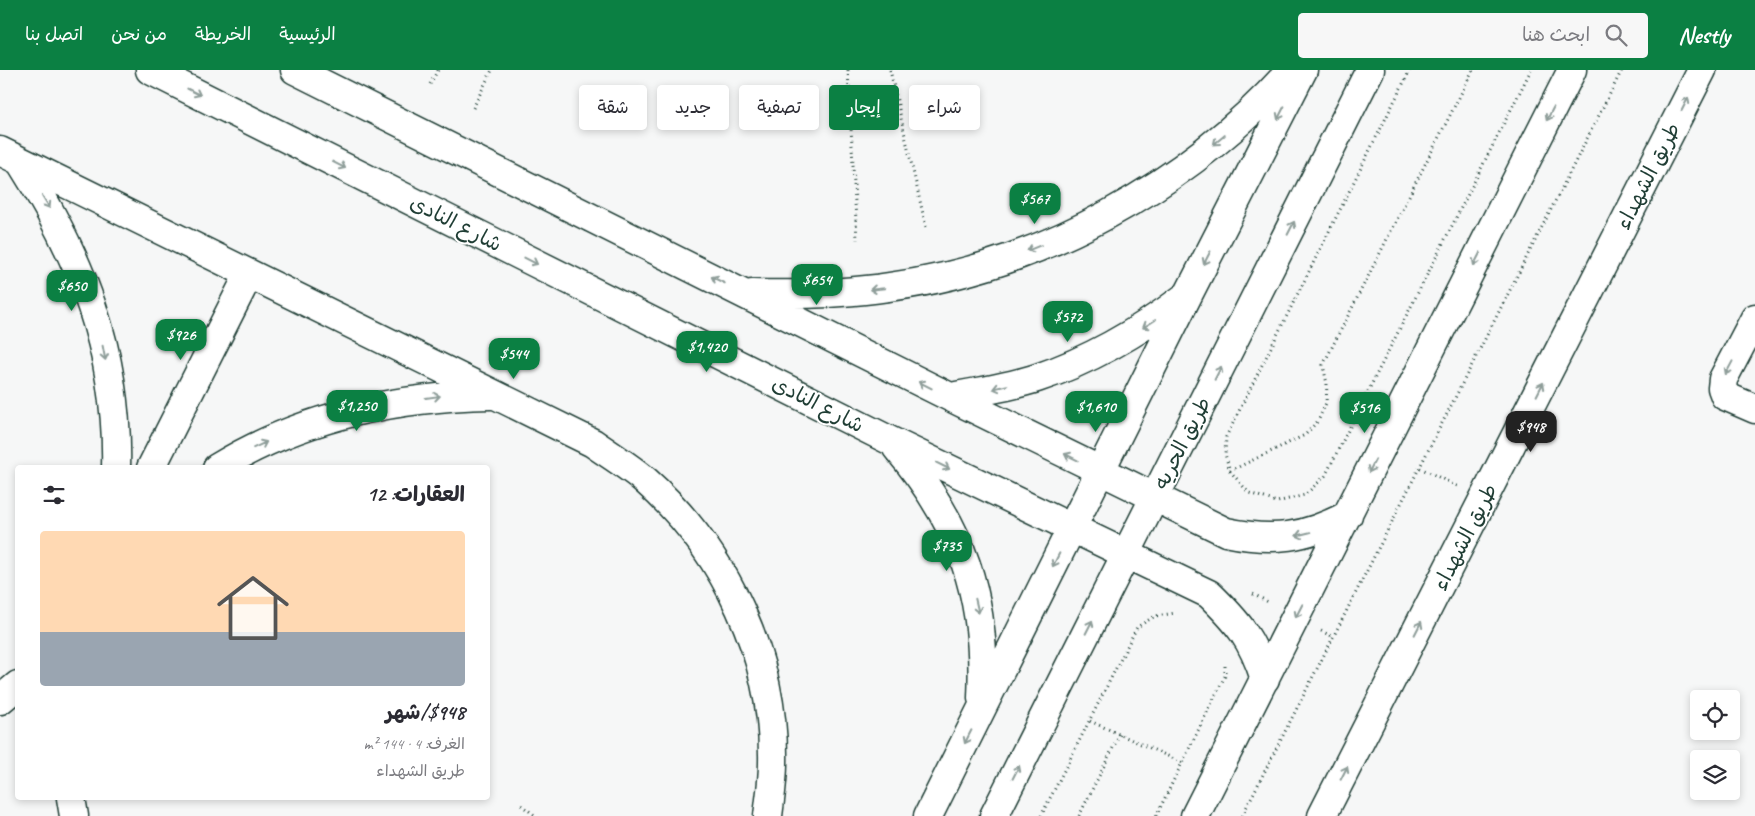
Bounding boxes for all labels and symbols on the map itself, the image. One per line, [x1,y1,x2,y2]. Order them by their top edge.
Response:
one-way arrow [186,87,201,97]
one-way arrow [1680,97,1690,112]
one-way arrow [1276,106,1286,121]
one-way arrow [1545,106,1555,121]
street label: طريق الشهداء [1610,118,1686,234]
one-way arrow [1212,135,1225,146]
one-way arrow [331,160,346,170]
pin: $567 [1005,182,1065,225]
street label: شارع النادى [405,189,506,259]
one-way arrow [41,195,51,209]
one-way arrow [1286,220,1296,235]
one-way arrow [1027,244,1042,254]
one-way arrow [1202,250,1211,265]
one-way arrow [1472,251,1481,266]
one-way arrow [523,257,538,266]
pin: $654 [787,264,847,306]
pin: $650 [42,270,102,312]
one-way arrow [710,275,725,285]
one-way arrow [869,284,885,294]
pin: $572 [1038,300,1098,343]
pin: $926 [151,318,211,361]
one-way arrow [1142,319,1156,329]
pin: $1,420 [666,330,748,373]
pin: $544 [484,338,544,380]
one-way arrow [100,344,110,360]
one-way arrow [1724,360,1733,375]
one-way arrow [1214,366,1223,381]
street label: شارع النادى [767,370,868,440]
one-way arrow [918,380,933,390]
one-way arrow [1535,382,1545,397]
one-way arrow [993,383,1009,393]
pin: $1,250 [316,390,398,432]
pin: $1,610 [1055,390,1137,433]
one-way arrow [424,392,440,402]
street label: طريق الحريه [1148,392,1216,494]
pin: $516 [1335,392,1395,434]
pin: $948 [1501,410,1561,453]
one-way arrow [252,439,267,449]
one-way arrow [1064,451,1079,461]
one-way arrow [1367,459,1377,474]
one-way arrow [935,462,950,471]
street label: طريق الشهداء [1427,479,1503,595]
pin: $735 [917,530,977,572]
one-way arrow [1295,530,1311,539]
one-way arrow [1051,552,1061,567]
one-way arrow [973,598,982,614]
one-way arrow [1294,604,1304,619]
one-way arrow [1085,620,1094,635]
one-way arrow [1414,621,1423,636]
one-way arrow [962,729,972,744]
one-way arrow [1011,765,1021,780]
one-way arrow [1339,765,1349,780]

